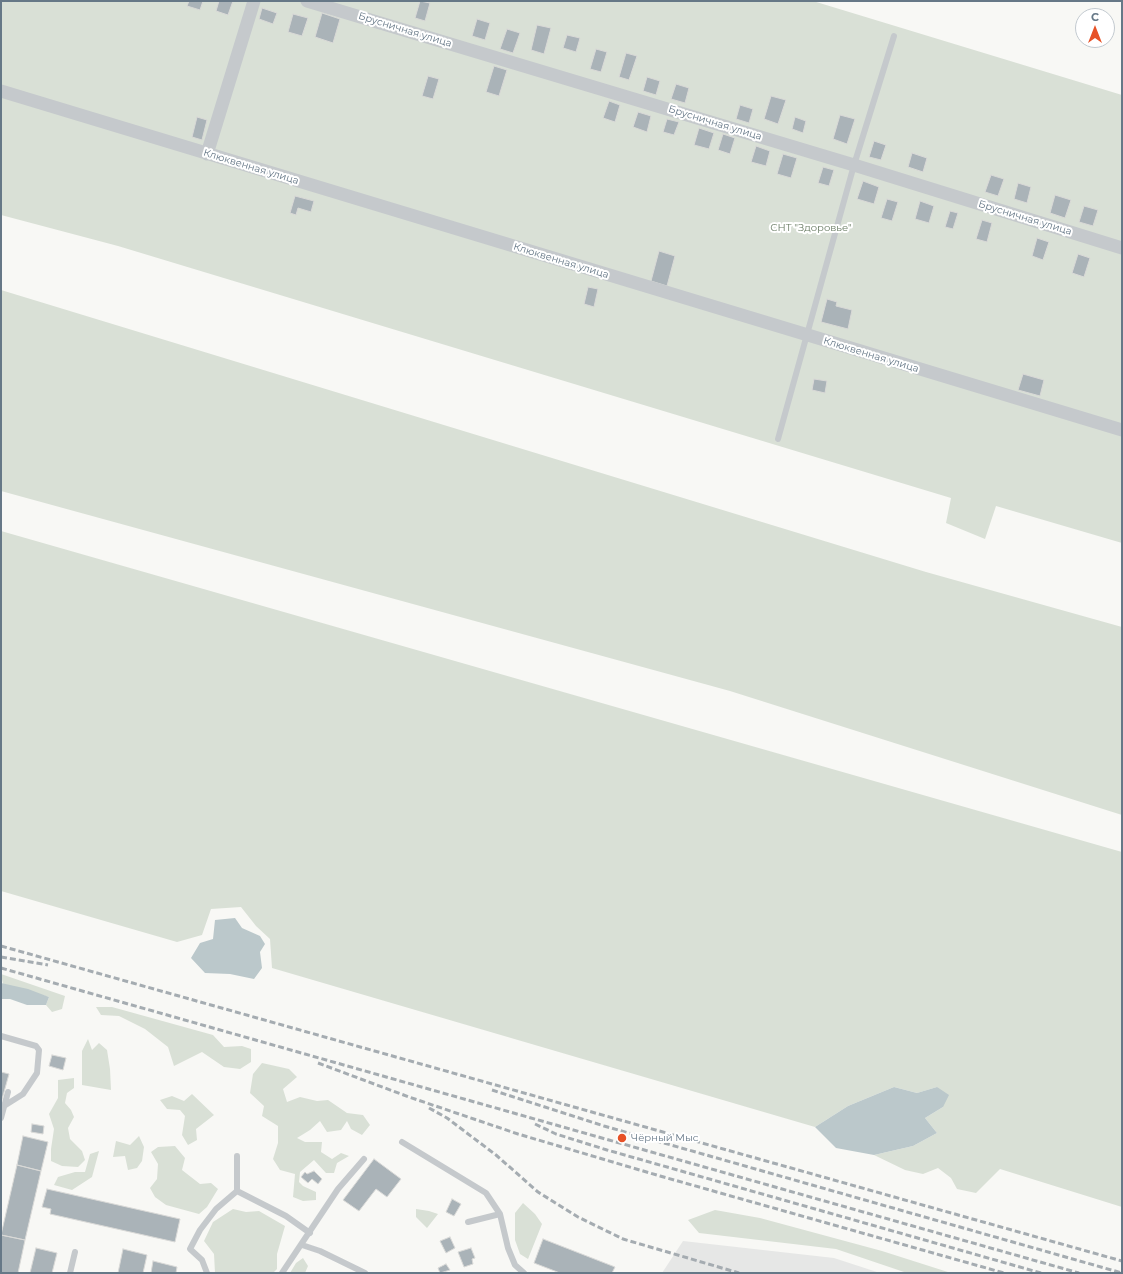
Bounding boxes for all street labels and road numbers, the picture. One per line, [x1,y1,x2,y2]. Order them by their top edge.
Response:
street label: Брусничная улица [357,10,453,50]
street label: Брусничная улица [667,103,763,143]
street label: Клюквенная улица [202,147,300,187]
street label: Брусничная улица [977,198,1073,238]
street label: Клюквенная улица [512,241,610,281]
street label: Клюквенная улица [822,335,920,375]

